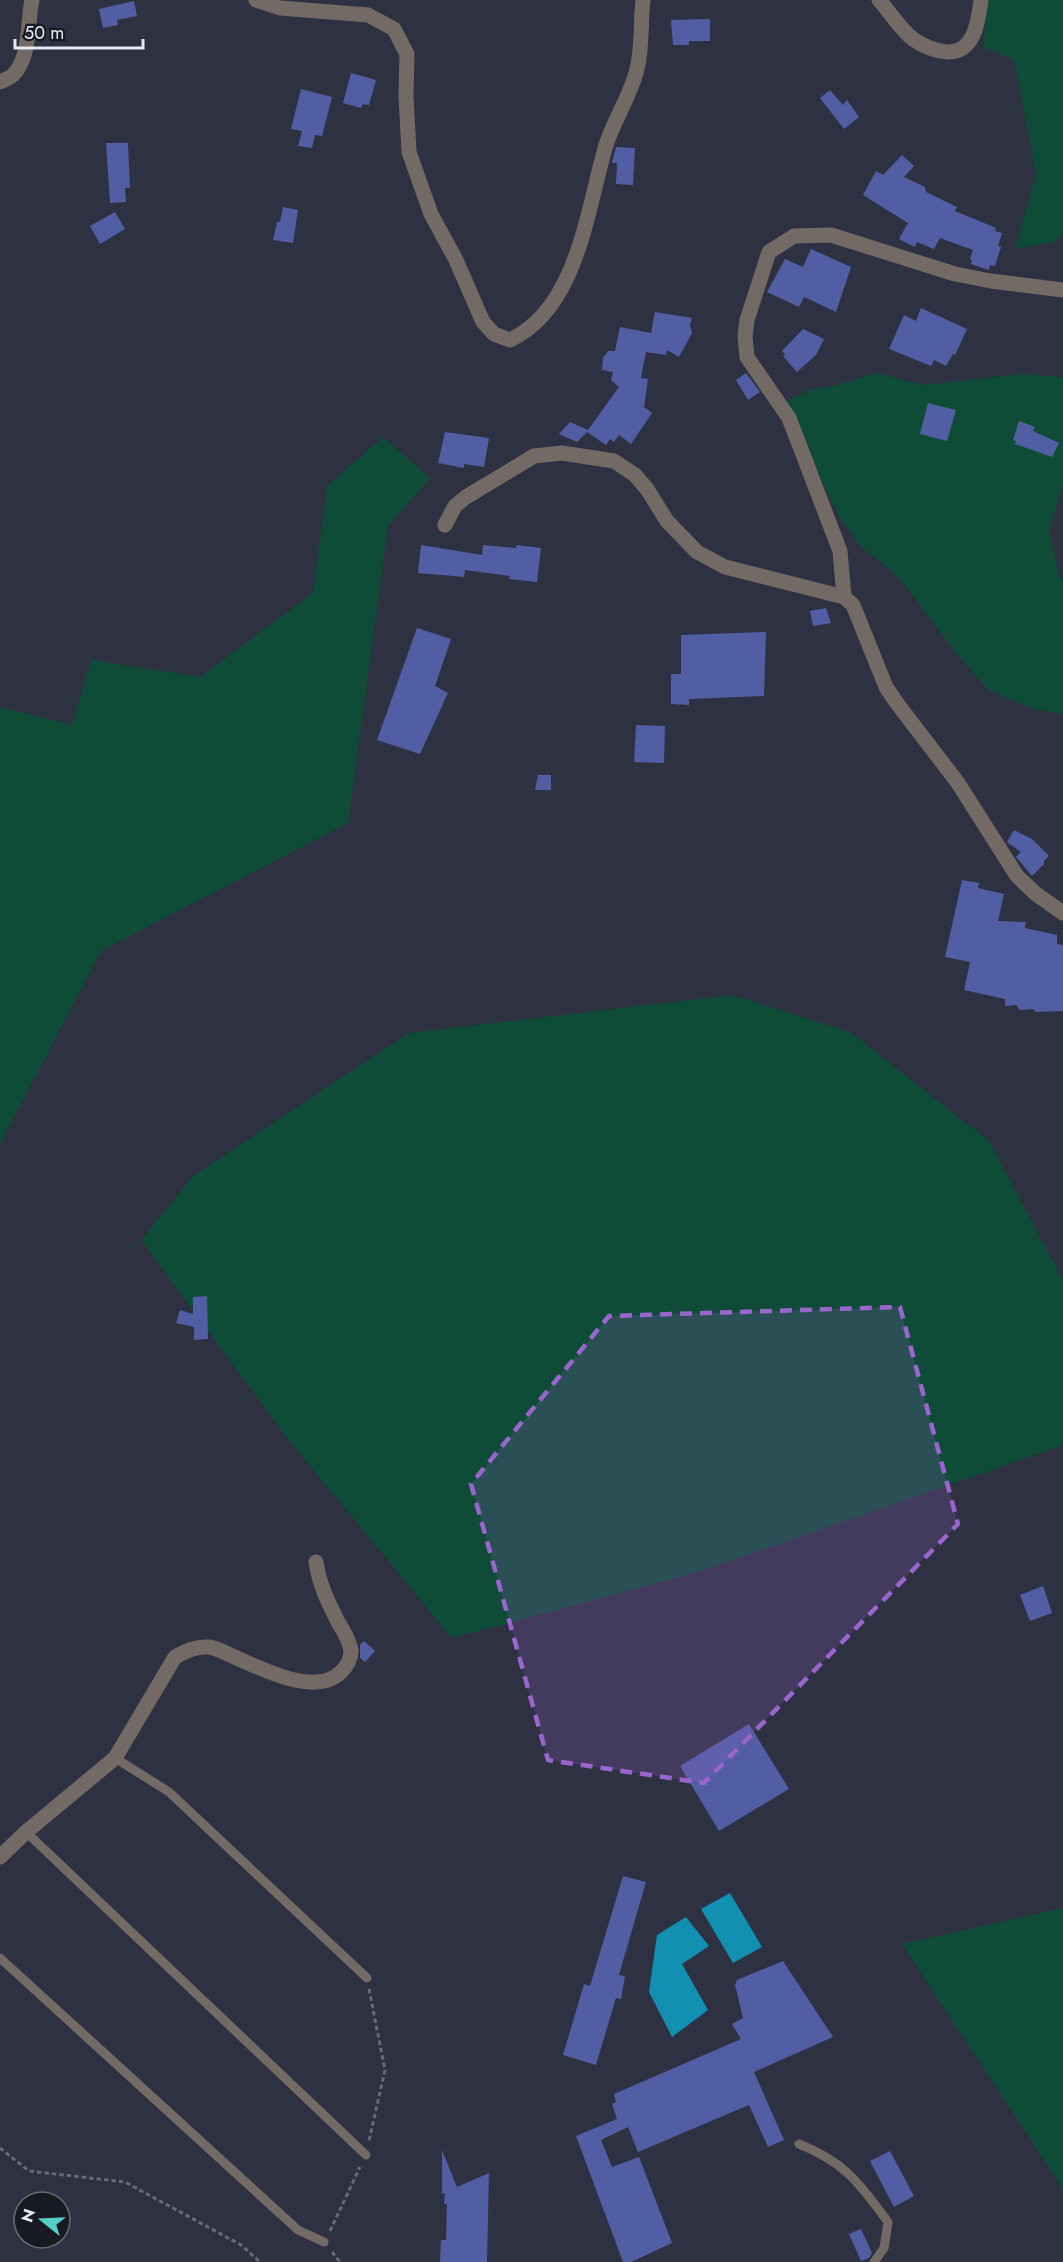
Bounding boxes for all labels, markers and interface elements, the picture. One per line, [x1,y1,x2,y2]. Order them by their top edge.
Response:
scale bar [15,12,142,50]
text: 50 m [24,20,64,46]
north arrow [12,2190,72,2250]
text: N [15,2206,41,2225]

